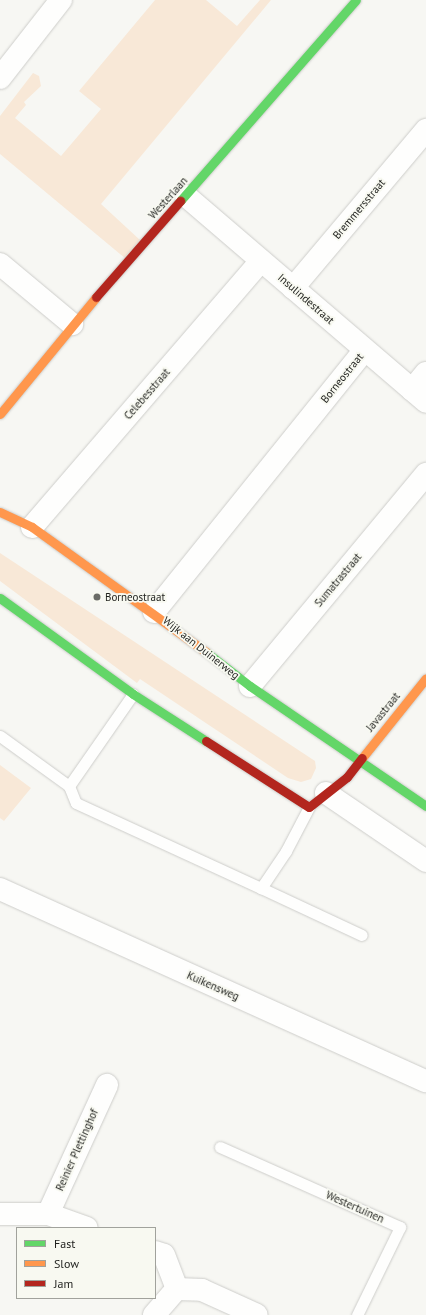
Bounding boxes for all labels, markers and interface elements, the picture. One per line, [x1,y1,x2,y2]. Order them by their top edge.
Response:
street label: Westerlaan [146,174,190,222]
street label: Bremmersstraat [330,176,388,242]
street label: Insulindestraat [275,271,337,327]
street label: Borneostraat [318,350,366,406]
street label: Celebesstraat [121,366,173,422]
street label: Sumatrastraat [312,551,364,609]
place label: Borneostraat [105,590,165,604]
marker: Borneostraat [92,592,102,602]
street label: Wijk aan Duinerweg [160,614,242,682]
street label: Javastraat [363,690,403,734]
street label: Kuikensweg [185,969,241,1003]
street label: Reinier Plettinghof [53,1107,101,1193]
street label: Westertuinen [324,1188,386,1226]
legend [16,1227,156,1299]
text: Fast [54,1236,75,1251]
text: Slow [54,1256,79,1271]
text: Jam [54,1276,73,1291]

